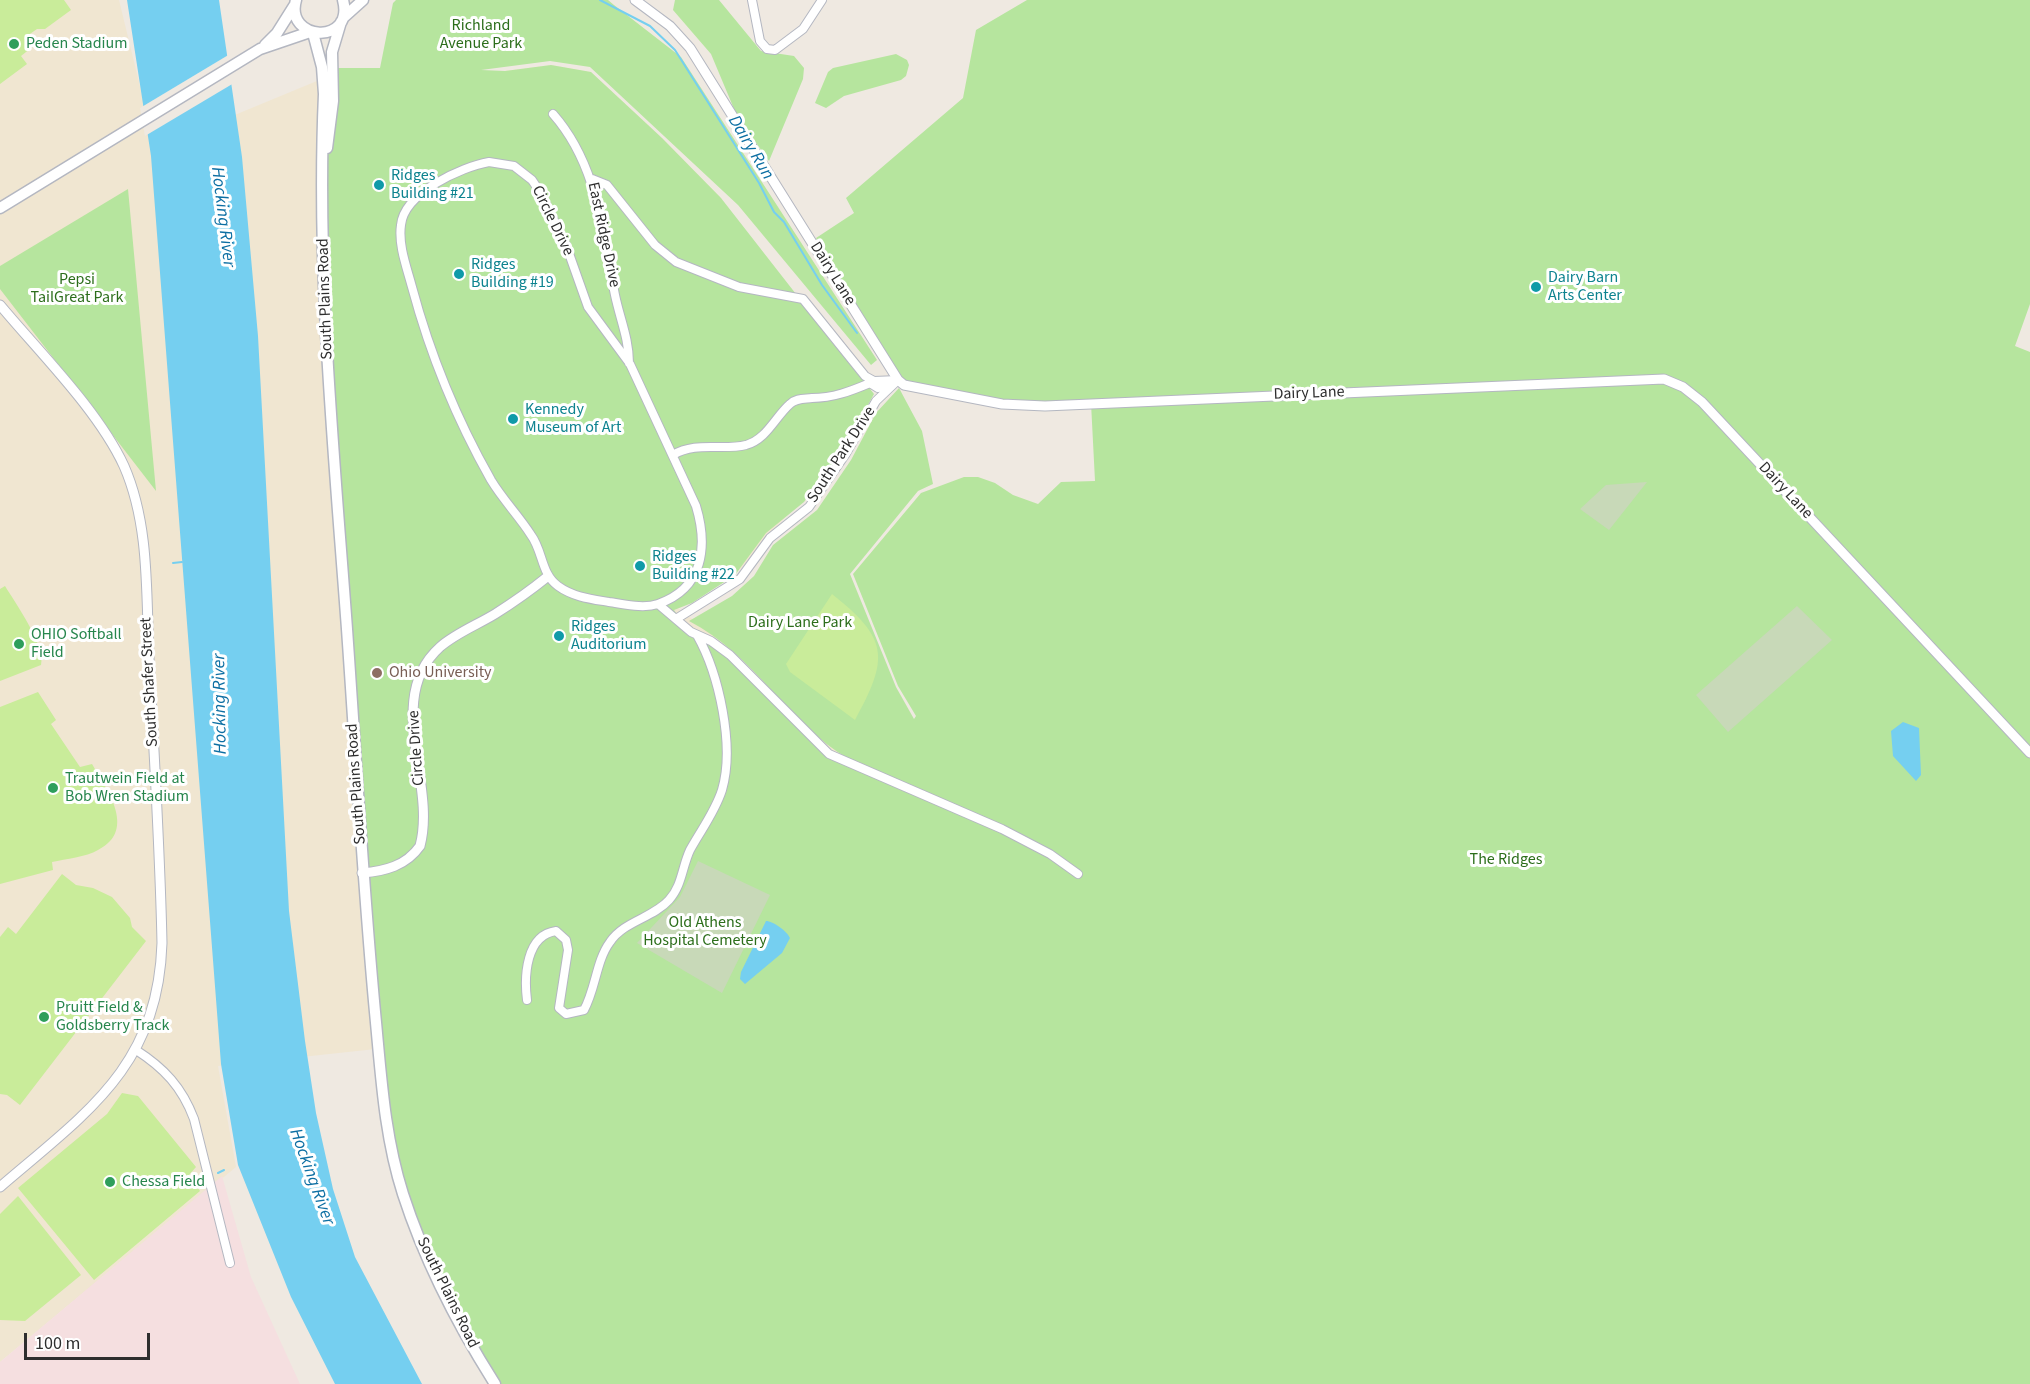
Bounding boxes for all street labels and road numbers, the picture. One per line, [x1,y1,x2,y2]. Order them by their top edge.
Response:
street label: East Ridge Drive [582,181,624,289]
street label: Circle Drive [527,183,577,259]
street label: South Plains Road [314,238,338,360]
street label: Dairy Lane [805,239,859,309]
street label: Dairy Lane [1273,383,1345,405]
street label: South Park Drive [804,403,880,507]
street label: Dairy Lane [1754,458,1816,524]
street label: South Shafer Street [137,617,163,747]
street label: Circle Drive [405,710,429,786]
street label: South Plains Road [343,723,371,845]
street label: South Plains Road [412,1234,482,1352]

